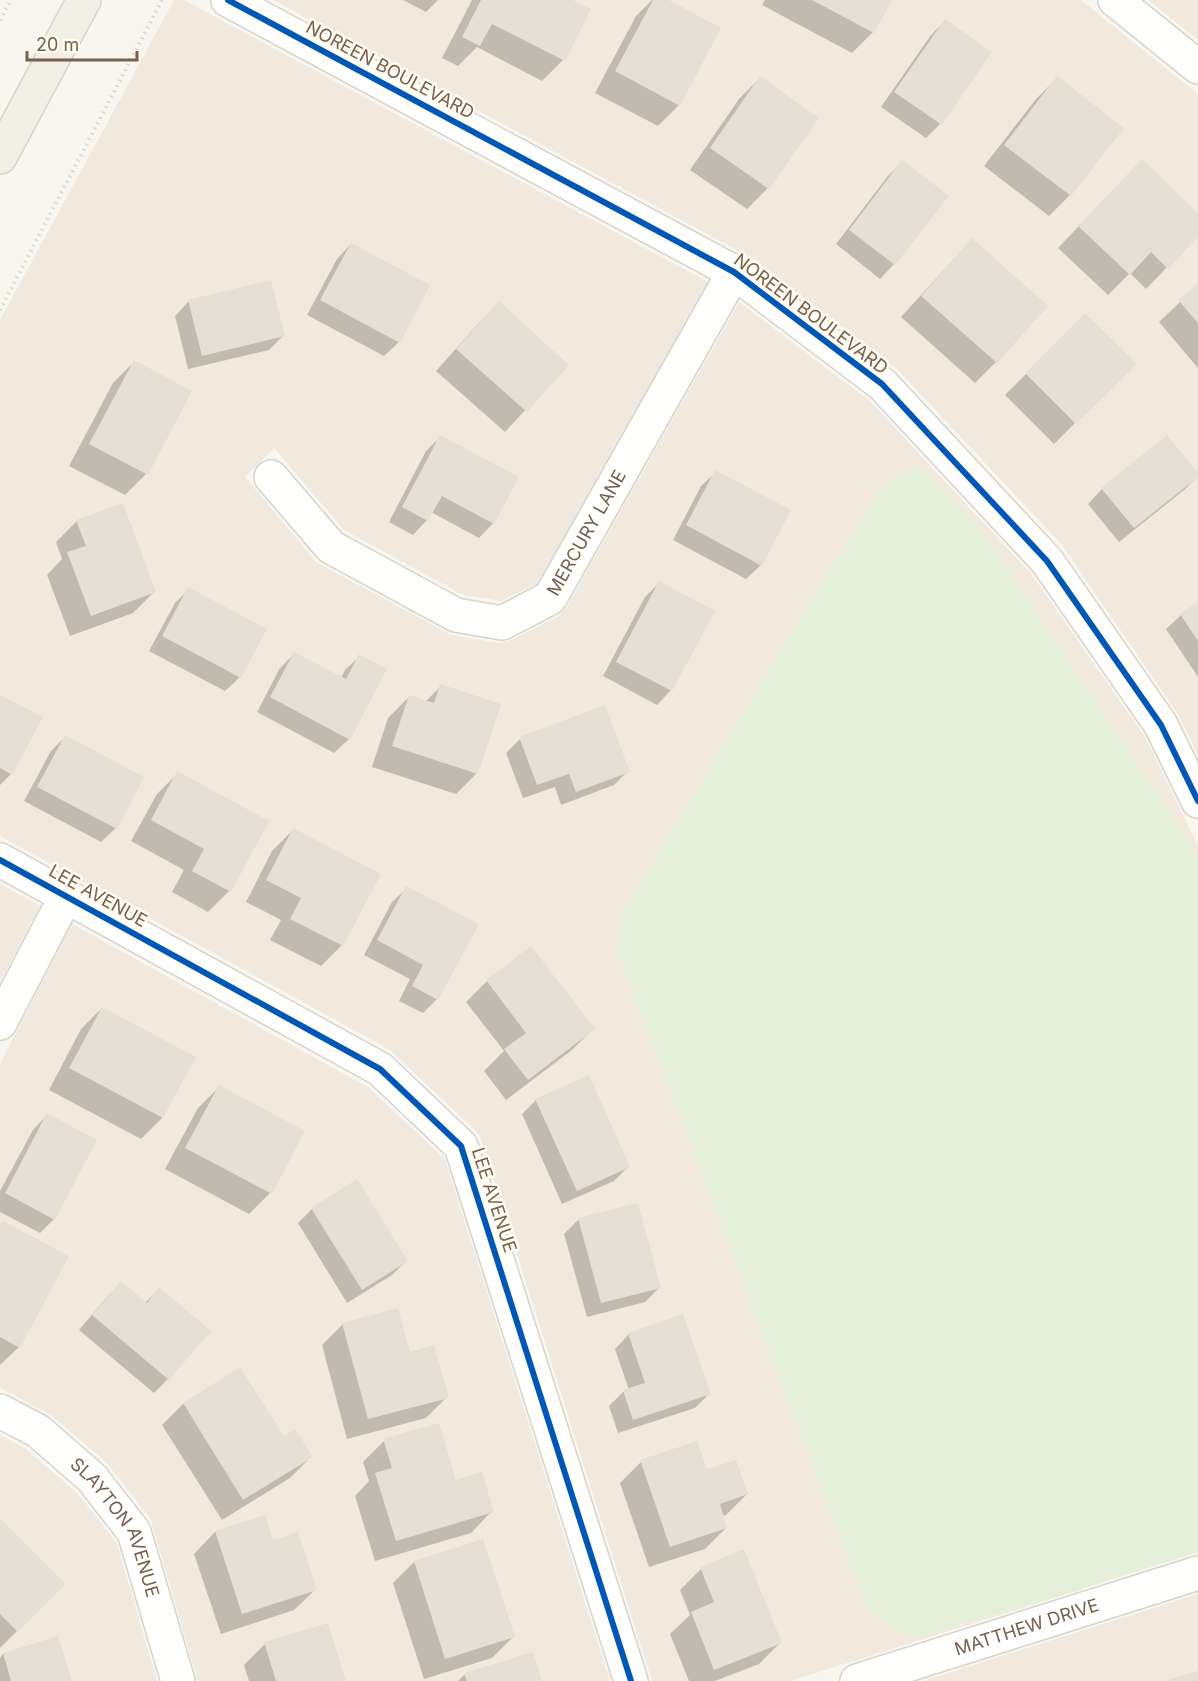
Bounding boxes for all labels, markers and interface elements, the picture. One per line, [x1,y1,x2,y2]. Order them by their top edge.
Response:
street label: NOREEN BOULEVARD [303,16,478,123]
scale bar [27,24,136,62]
text: 20 m [36,34,79,55]
street label: NOREEN BOULEVARD [730,249,892,378]
street label: MERCURY LANE [543,466,630,599]
street label: LEE AVENUE [45,860,151,931]
street label: LEE AVENUE [468,1145,521,1255]
street label: SLAYTON AVENUE [66,1453,164,1600]
street label: MATTHEW DRIVE [952,1594,1101,1659]

